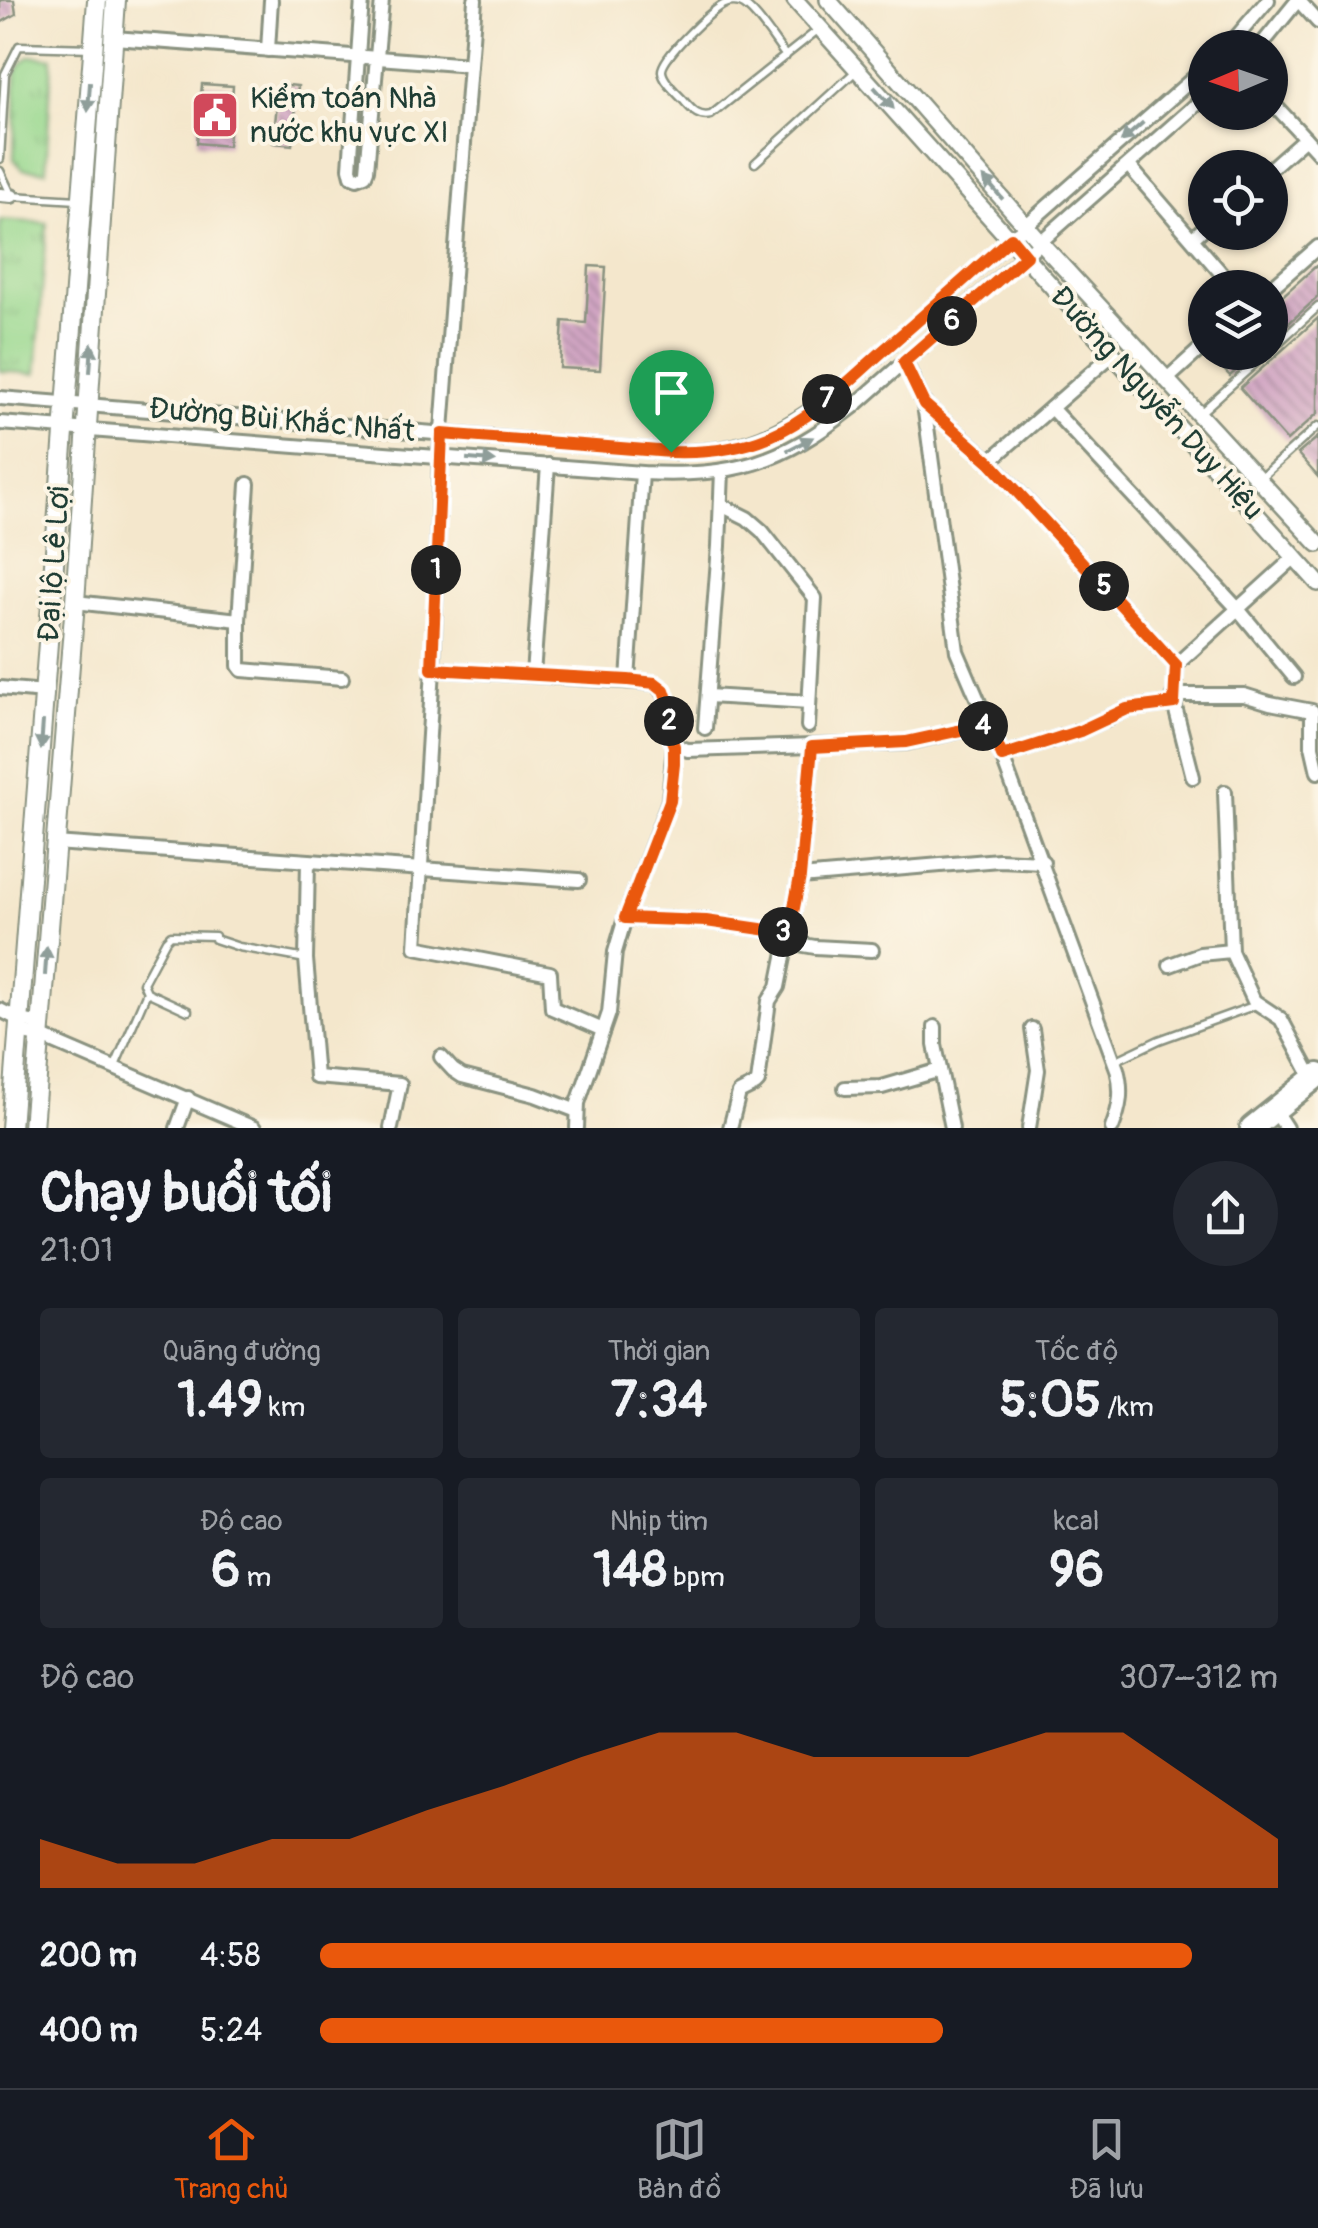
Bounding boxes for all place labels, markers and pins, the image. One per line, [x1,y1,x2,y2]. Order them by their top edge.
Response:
place label: Kiểm toán Nhà nước khu vực XI [250,80,449,151]
public building icon: Kiểm toán Nhà nước khu vực XI [189,89,241,141]
pin: 6 [927,296,977,346]
pin [629,350,714,453]
pin: 7 [802,374,852,424]
pin: 1 [411,545,461,595]
pin: 5 [1079,561,1129,611]
pin: 2 [644,696,694,746]
pin: 4 [958,701,1008,751]
pin: 3 [758,907,808,957]

